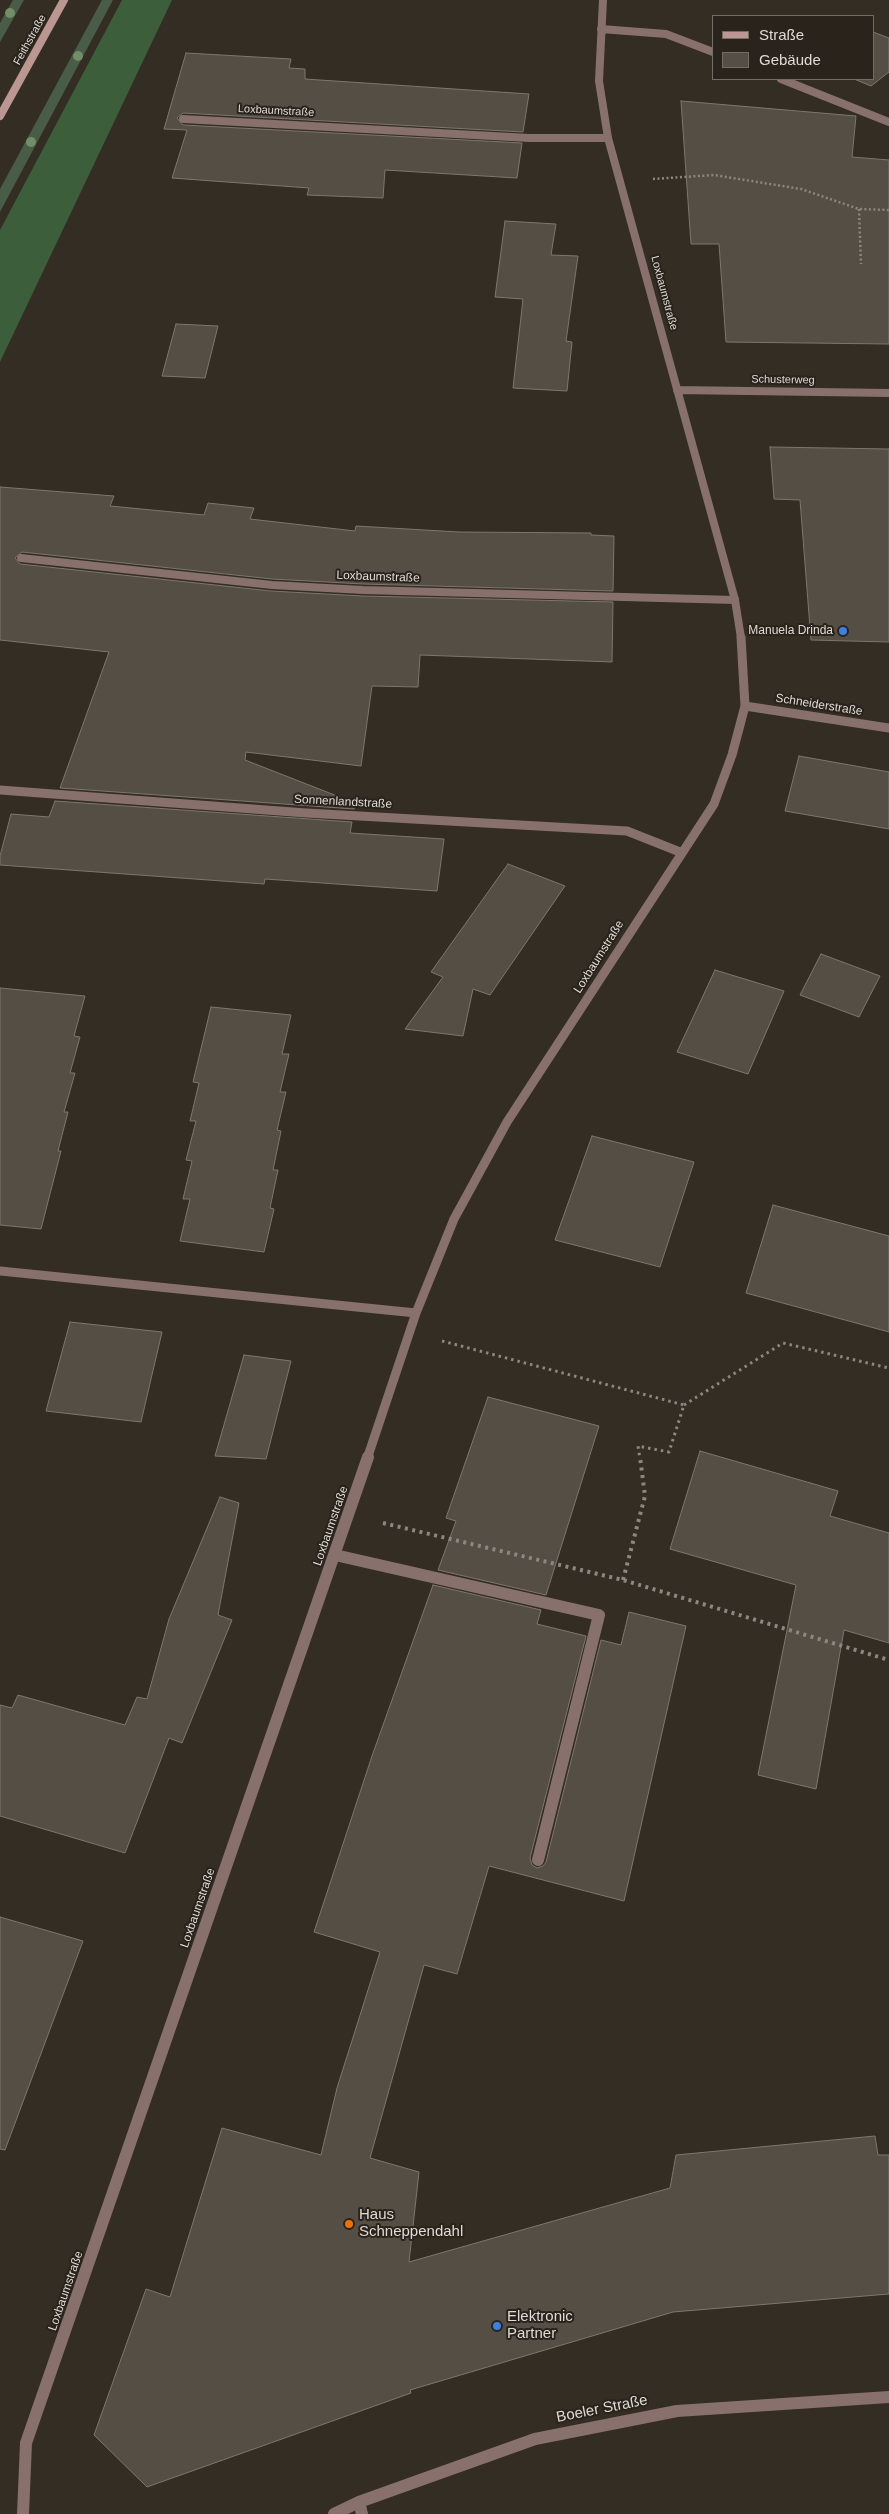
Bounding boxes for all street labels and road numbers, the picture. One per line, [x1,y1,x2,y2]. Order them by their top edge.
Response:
street label: Feithstraße [11,12,49,68]
street label: Loxbaumstraße [237,102,315,120]
street label: Loxbaumstraße [648,254,680,332]
street label: Schusterweg [751,373,815,387]
street label: Loxbaumstraße [336,568,420,586]
street label: Schneiderstraße [774,691,864,719]
street label: Sonnenlandstraße [294,792,392,812]
street label: Loxbaumstraße [571,918,627,996]
street label: Loxbaumstraße [311,1484,351,1568]
street label: Loxbaumstraße [178,1866,218,1950]
street label: Loxbaumstraße [46,2249,86,2333]
street label: Boeler Straße [555,2391,649,2427]

